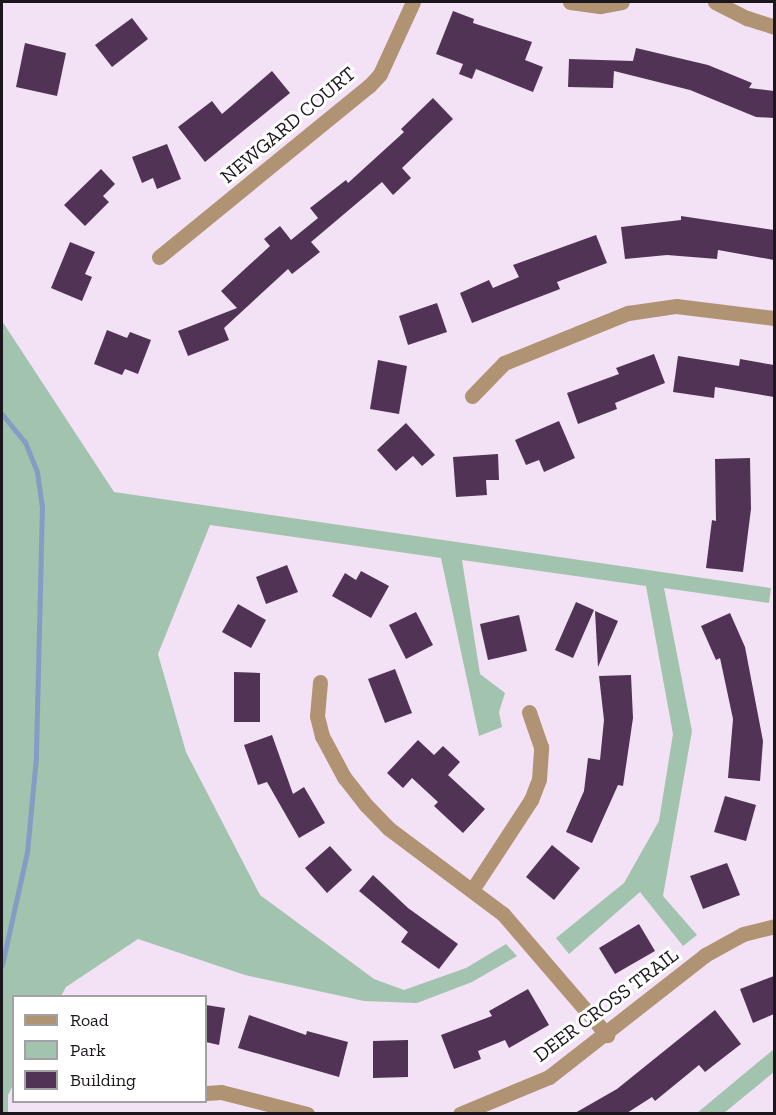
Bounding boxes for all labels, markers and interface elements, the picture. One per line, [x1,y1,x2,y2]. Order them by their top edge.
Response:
street label: NEWGARD COURT [216,62,360,188]
street label: DEER CROSS TRAIL [529,943,683,1067]
legend [12,995,207,1103]
text: Road [70,1009,109,1031]
text: Park [70,1039,106,1061]
text: Building [70,1069,136,1091]

